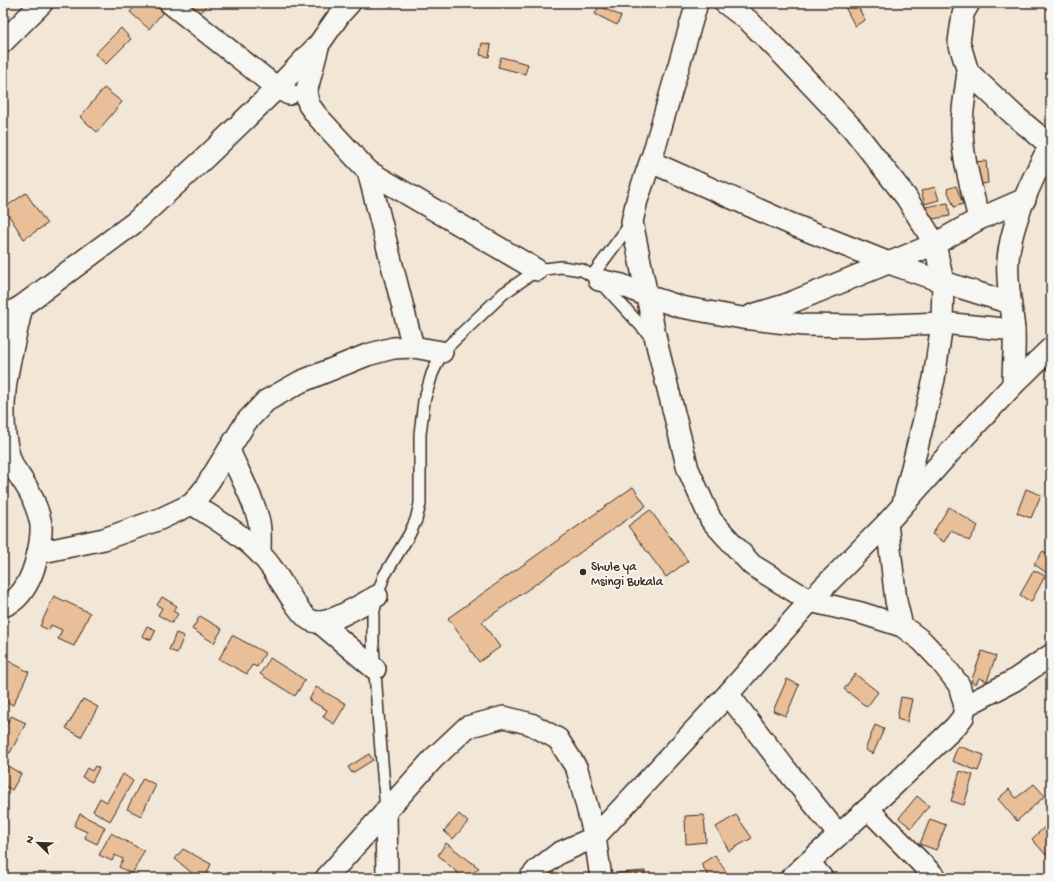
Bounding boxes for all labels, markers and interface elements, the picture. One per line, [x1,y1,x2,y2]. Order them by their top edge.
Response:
place label: Shule ya Msingi Bukala [591,560,664,590]
marker: Shule ya Msingi Bukala [578,567,588,577]
north arrow [18,823,58,863]
text: N [24,834,38,846]

